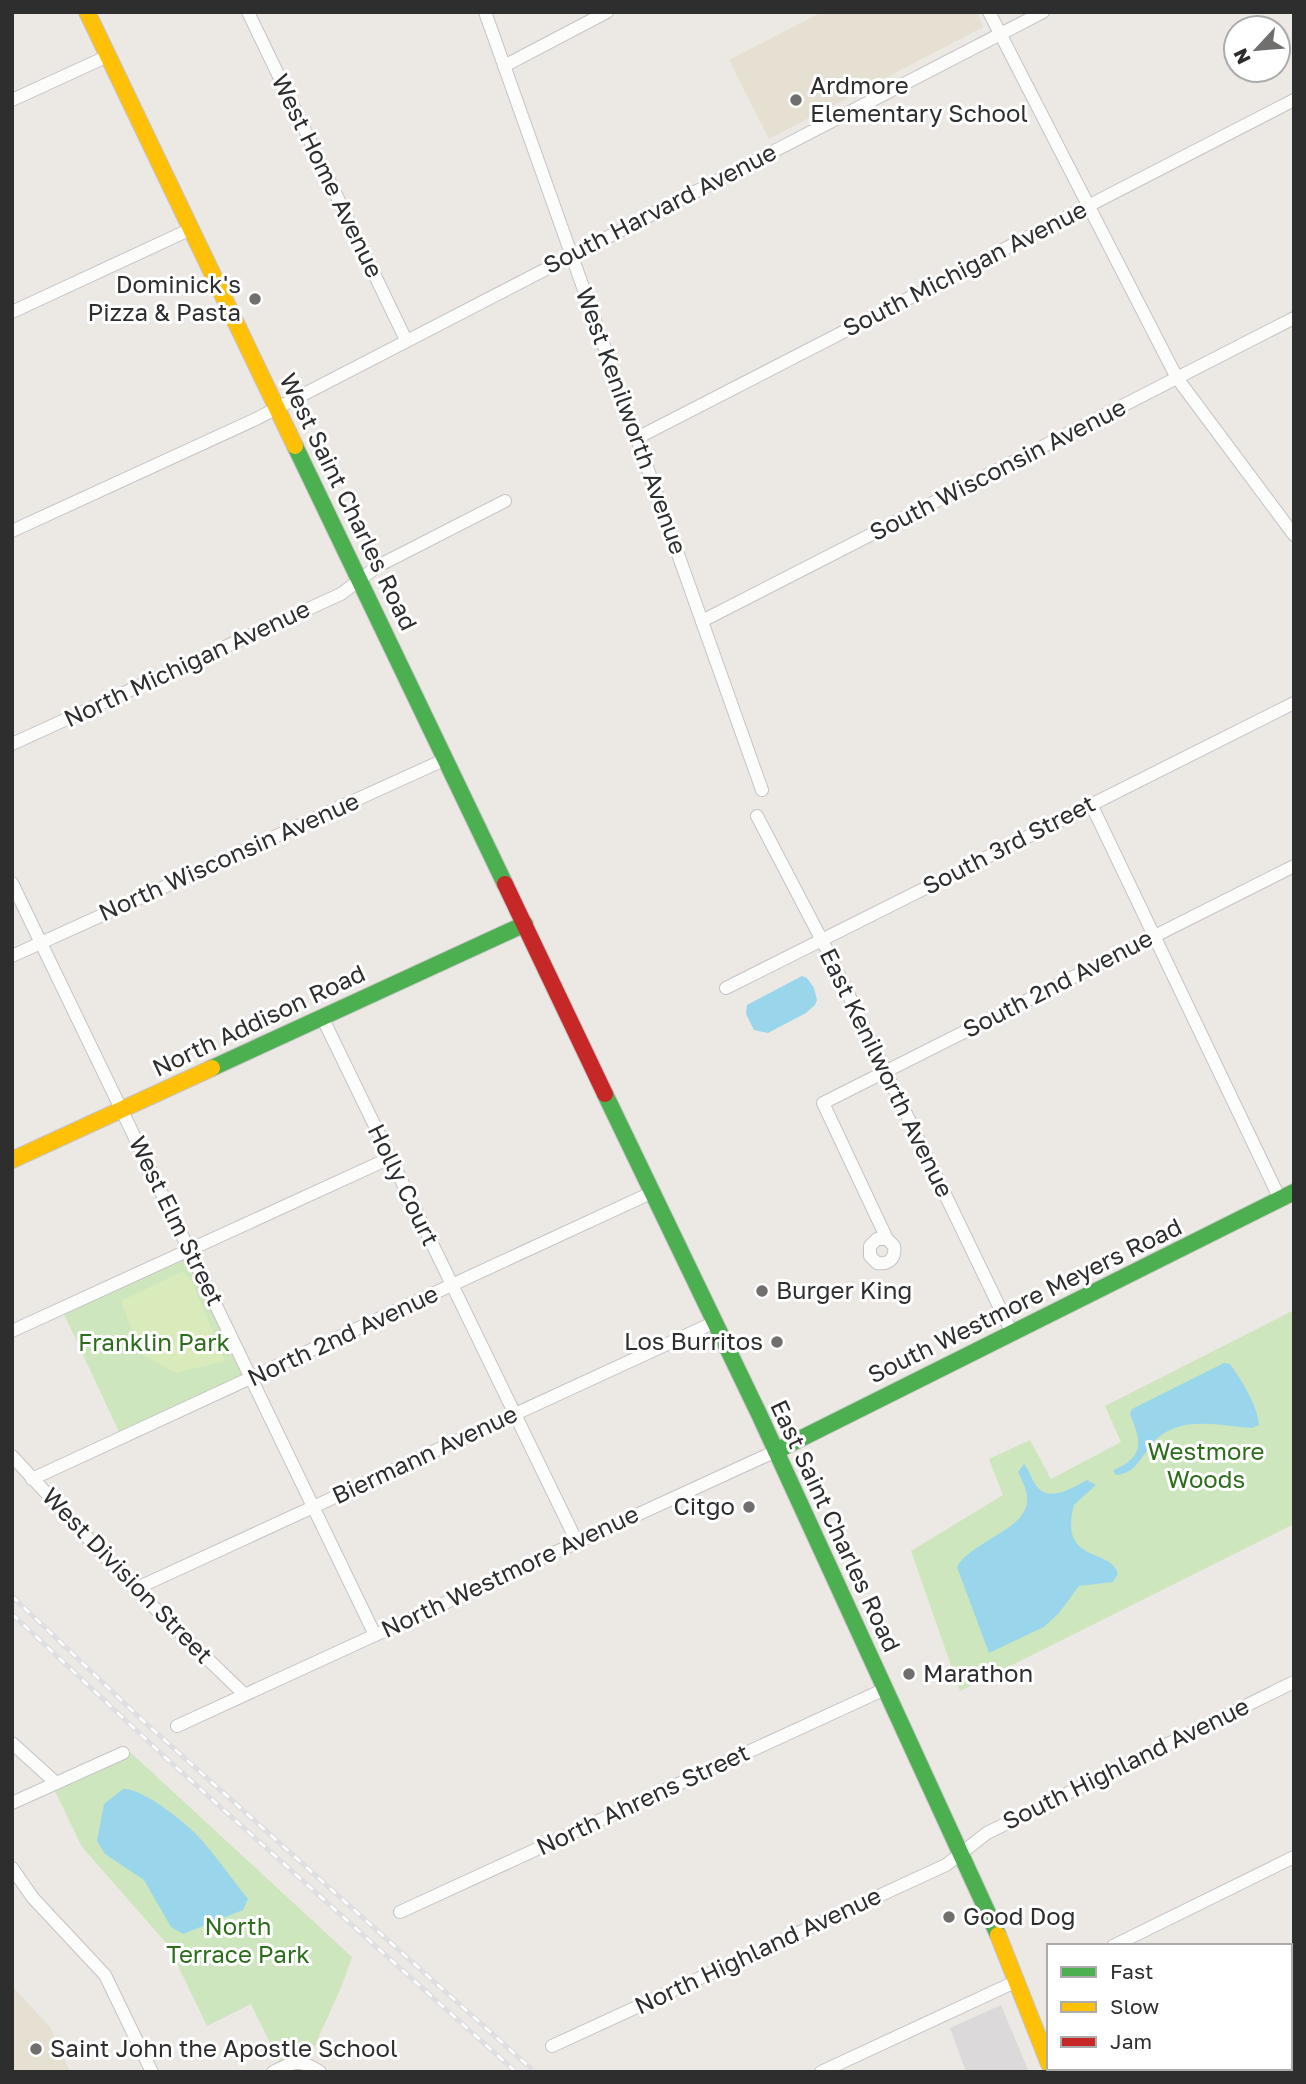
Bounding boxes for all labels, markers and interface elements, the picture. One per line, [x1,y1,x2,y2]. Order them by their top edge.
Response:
north arrow [1222,14,1292,84]
text: N [1228,45,1255,68]
street label: West Home Avenue [266,69,390,282]
place label: Ardmore Elementary School [810,70,1028,127]
marker: Ardmore Elementary School [788,92,804,108]
street label: South Harvard Avenue [538,136,781,279]
street label: South Michigan Avenue [838,194,1091,342]
place label: Dominick's Pizza & Pasta [88,269,241,326]
street label: West Kenilworth Avenue [571,283,694,558]
marker: Dominick's Pizza & Pasta [247,291,263,307]
street label: West Saint Charles Road [274,368,424,635]
street label: South Wisconsin Avenue [864,391,1130,546]
street label: North Michigan Avenue [59,593,314,732]
street label: North Wisconsin Avenue [94,785,363,926]
street label: South 3rd Street [917,788,1099,900]
street label: South 2nd Avenue [958,922,1157,1043]
street label: East Kenilworth Avenue [814,943,960,1202]
street label: North Addison Road [147,958,369,1082]
street label: Holly Court [362,1119,446,1250]
street label: West Elm Street [124,1131,231,1310]
street label: South Westmore Meyers Road [863,1211,1186,1388]
place label: Burger King [776,1275,912,1304]
street label: North 2nd Avenue [242,1278,442,1392]
marker: Burger King [754,1283,770,1299]
place label: Los Burritos [624,1326,763,1355]
park label: Franklin Park [78,1327,230,1356]
marker: Los Burritos [769,1334,785,1350]
street label: East Saint Charles Road [765,1395,908,1656]
street label: Biermann Avenue [327,1398,522,1509]
park label: Westmore Woods [1148,1436,1265,1493]
street label: West Division Street [37,1481,219,1669]
place label: Citgo [673,1491,735,1520]
street label: North Westmore Avenue [376,1498,643,1643]
marker: Citgo [741,1499,757,1515]
place label: Marathon [923,1658,1033,1687]
marker: Marathon [901,1666,917,1682]
street label: South Highland Avenue [998,1690,1253,1835]
street label: North Ahrens Street [531,1737,753,1861]
street label: North Highland Avenue [630,1880,885,2020]
place label: Good Dog [963,1901,1075,1930]
marker: Good Dog [941,1909,957,1925]
park label: North Terrace Park [166,1911,310,1968]
legend [1047,1944,1292,2070]
text: Fast [1110,1958,1153,1984]
text: Slow [1110,1993,1159,2019]
text: Jam [1110,2028,1152,2054]
place label: Saint John the Apostle School [50,2033,398,2062]
marker: Saint John the Apostle School [28,2041,44,2057]

